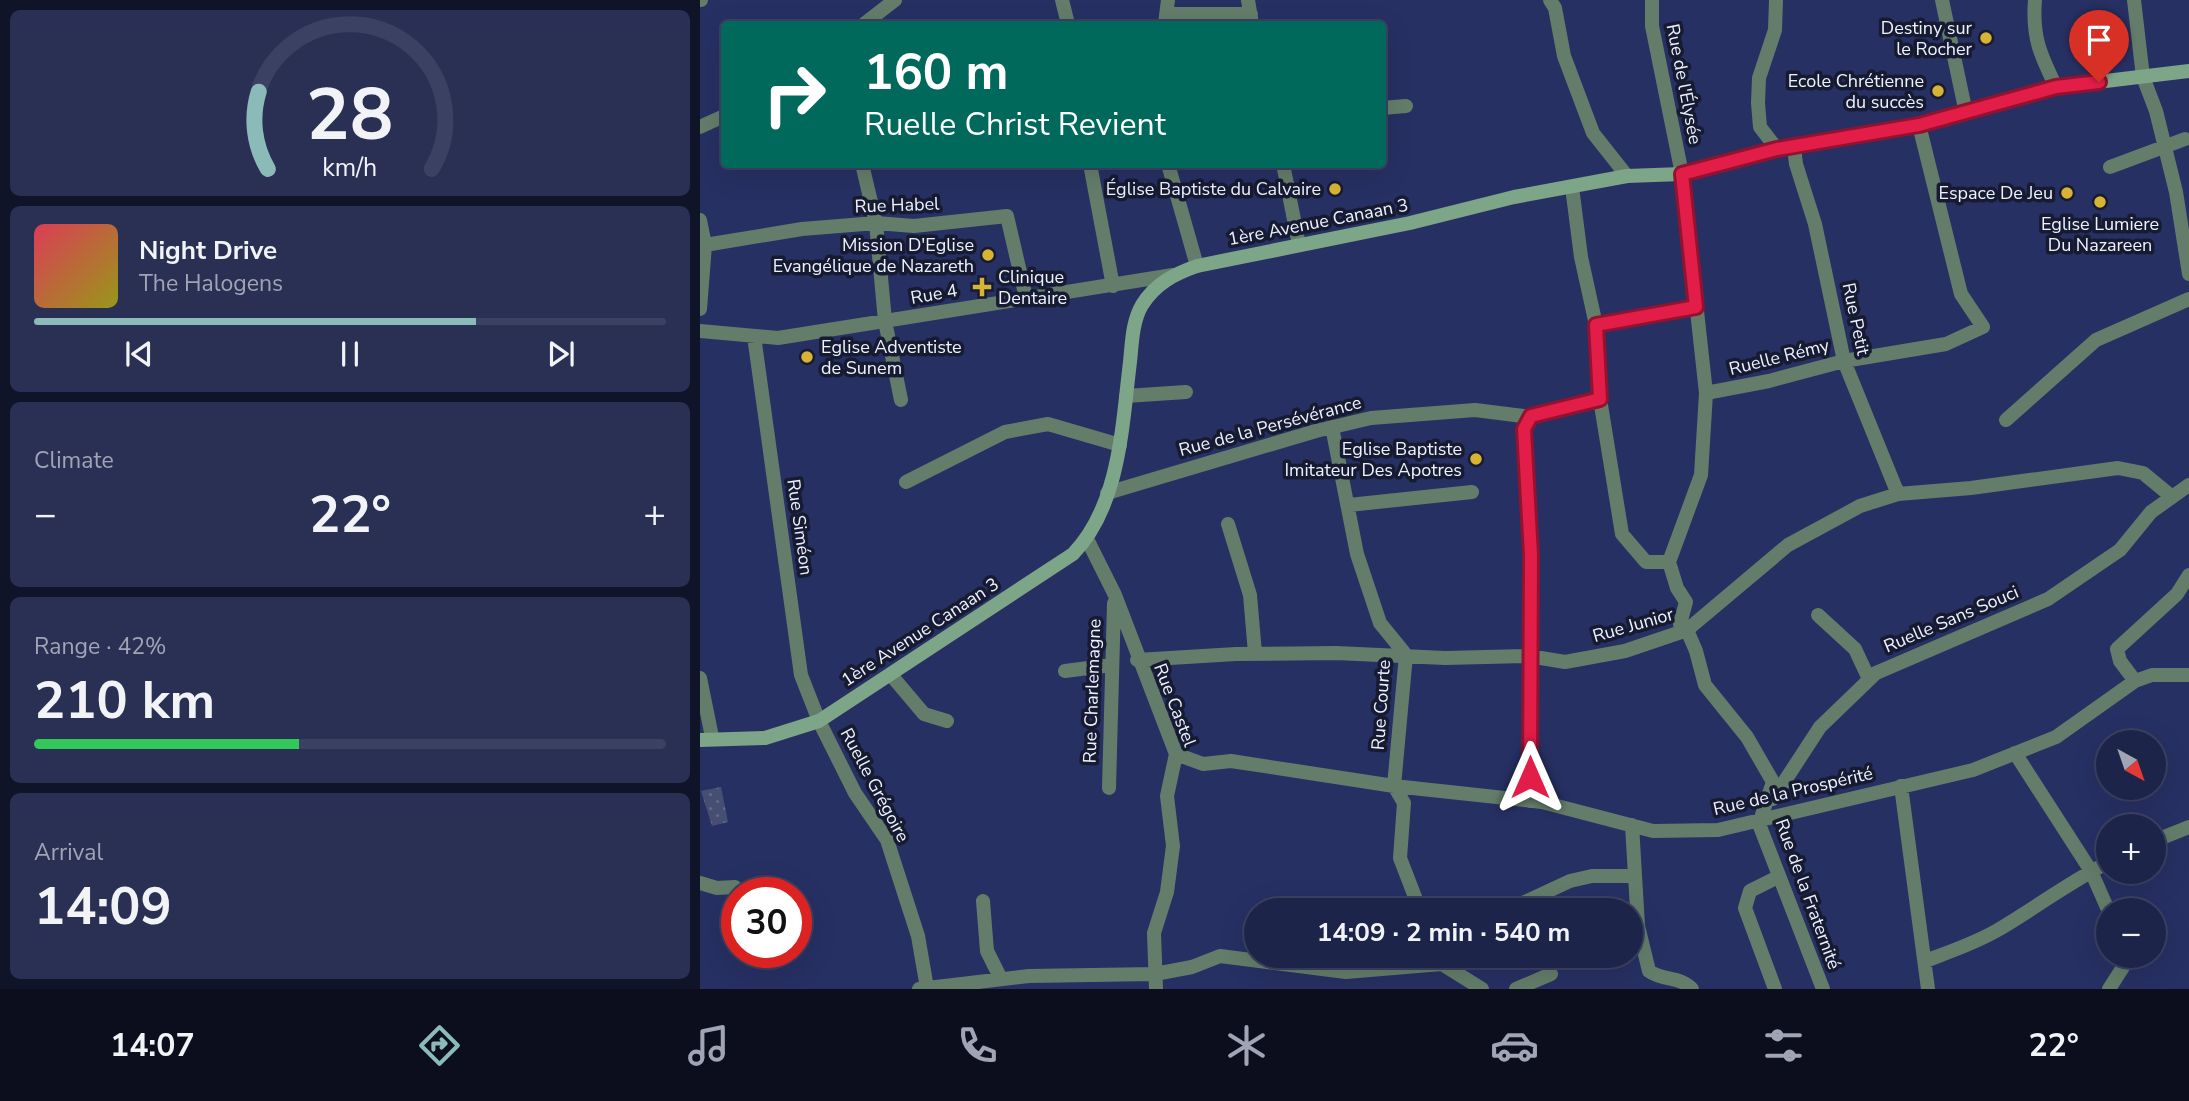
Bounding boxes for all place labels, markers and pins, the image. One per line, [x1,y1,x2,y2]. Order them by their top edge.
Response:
pin [2069,10,2129,82]
place label: Destiny sur le Rocher [1881,16,1973,61]
marker: Destiny sur le Rocher [1978,30,1994,46]
place label: Ecole Chrétienne du succès [1788,69,1924,114]
marker: Ecole Chrétienne du succès [1930,83,1946,99]
place label: Église Baptiste du Calvaire [1106,177,1321,201]
marker: Église Baptiste du Calvaire [1327,181,1343,197]
place label: Espace De Jeu [1939,181,2053,205]
marker: Espace De Jeu [2059,185,2075,201]
marker: Eglise Lumiere Du Nazareen [2092,194,2108,210]
place label: Eglise Lumiere Du Nazareen [2041,212,2159,257]
place label: Mission D'Eglise Evangélique de Nazareth [773,233,974,278]
marker: Mission D'Eglise Evangélique de Nazareth [980,247,996,263]
place label: Clinique Dentaire [998,265,1067,310]
marker: Clinique Dentaire [972,277,992,297]
place label: Eglise Adventiste de Sunem [821,335,962,380]
marker: Eglise Adventiste de Sunem [799,349,815,365]
place label: Eglise Baptiste Imitateur Des Apotres [1284,437,1462,482]
marker: Eglise Baptiste Imitateur Des Apotres [1468,451,1484,467]

